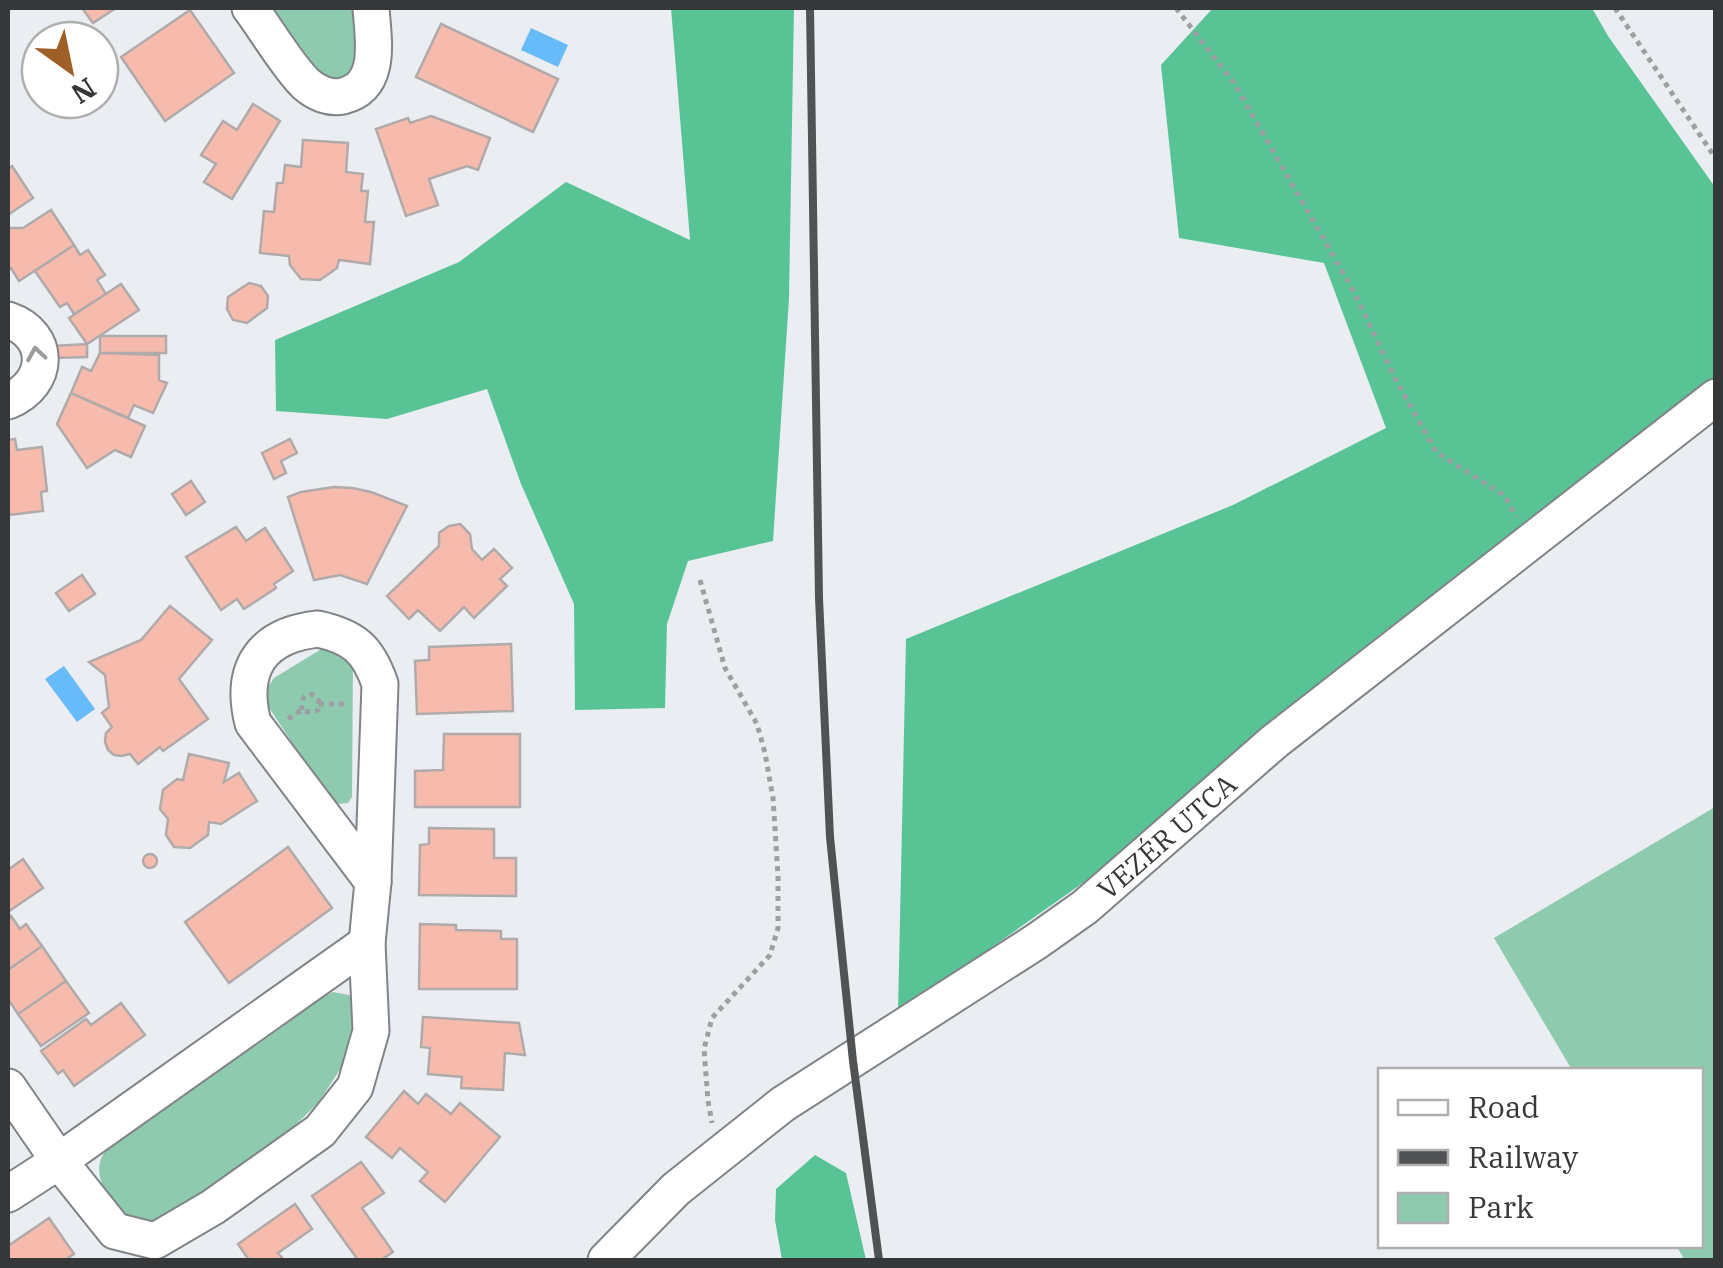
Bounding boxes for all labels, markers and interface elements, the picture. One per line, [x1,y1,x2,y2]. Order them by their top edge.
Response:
north arrow [20,20,120,120]
text: N [65,70,103,113]
one-way arrow [26,346,47,362]
street label: VEZÉR UTCA [1089,765,1244,907]
legend [1378,1068,1703,1248]
text: Road [1468,1087,1540,1126]
text: Railway [1468,1137,1578,1176]
text: Park [1468,1187,1534,1226]

